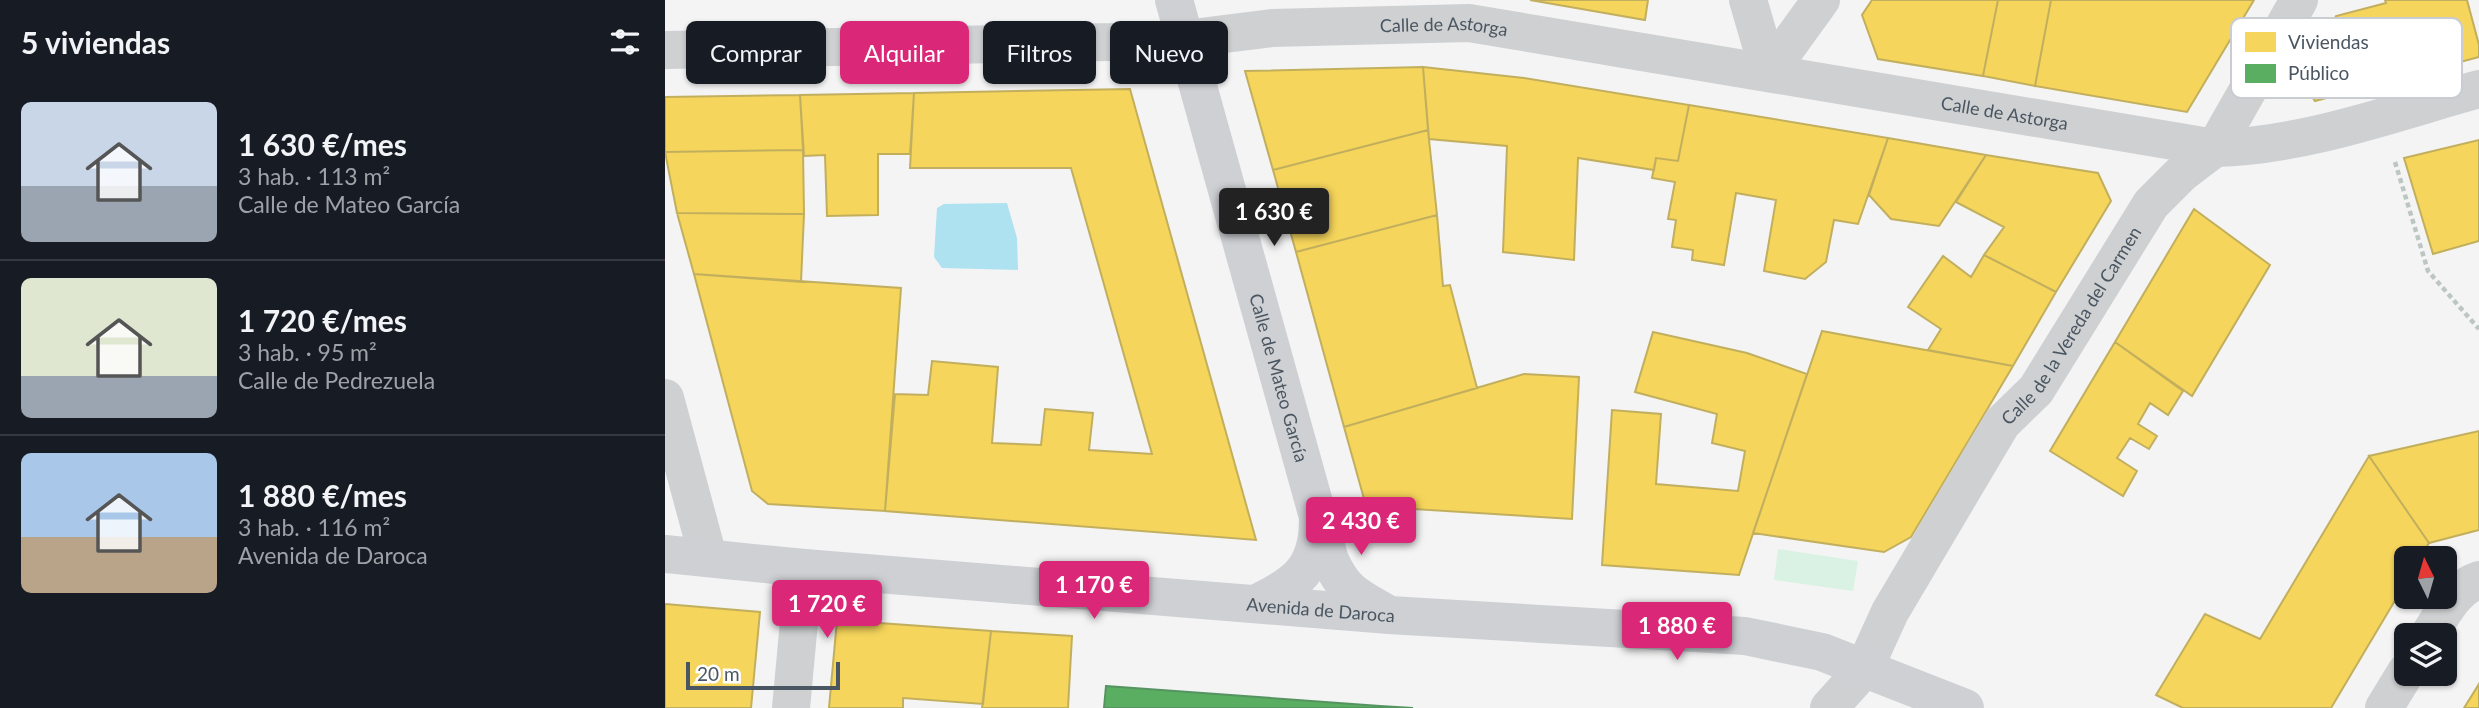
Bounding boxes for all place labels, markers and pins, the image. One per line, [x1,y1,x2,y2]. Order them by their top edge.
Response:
pin: 1 630 € [1209,188,1339,248]
pin: 2 430 € [1296,498,1426,557]
pin: 1 170 € [1029,562,1159,621]
pin: 1 720 € [762,580,892,640]
pin: 1 880 € [1612,602,1742,662]

